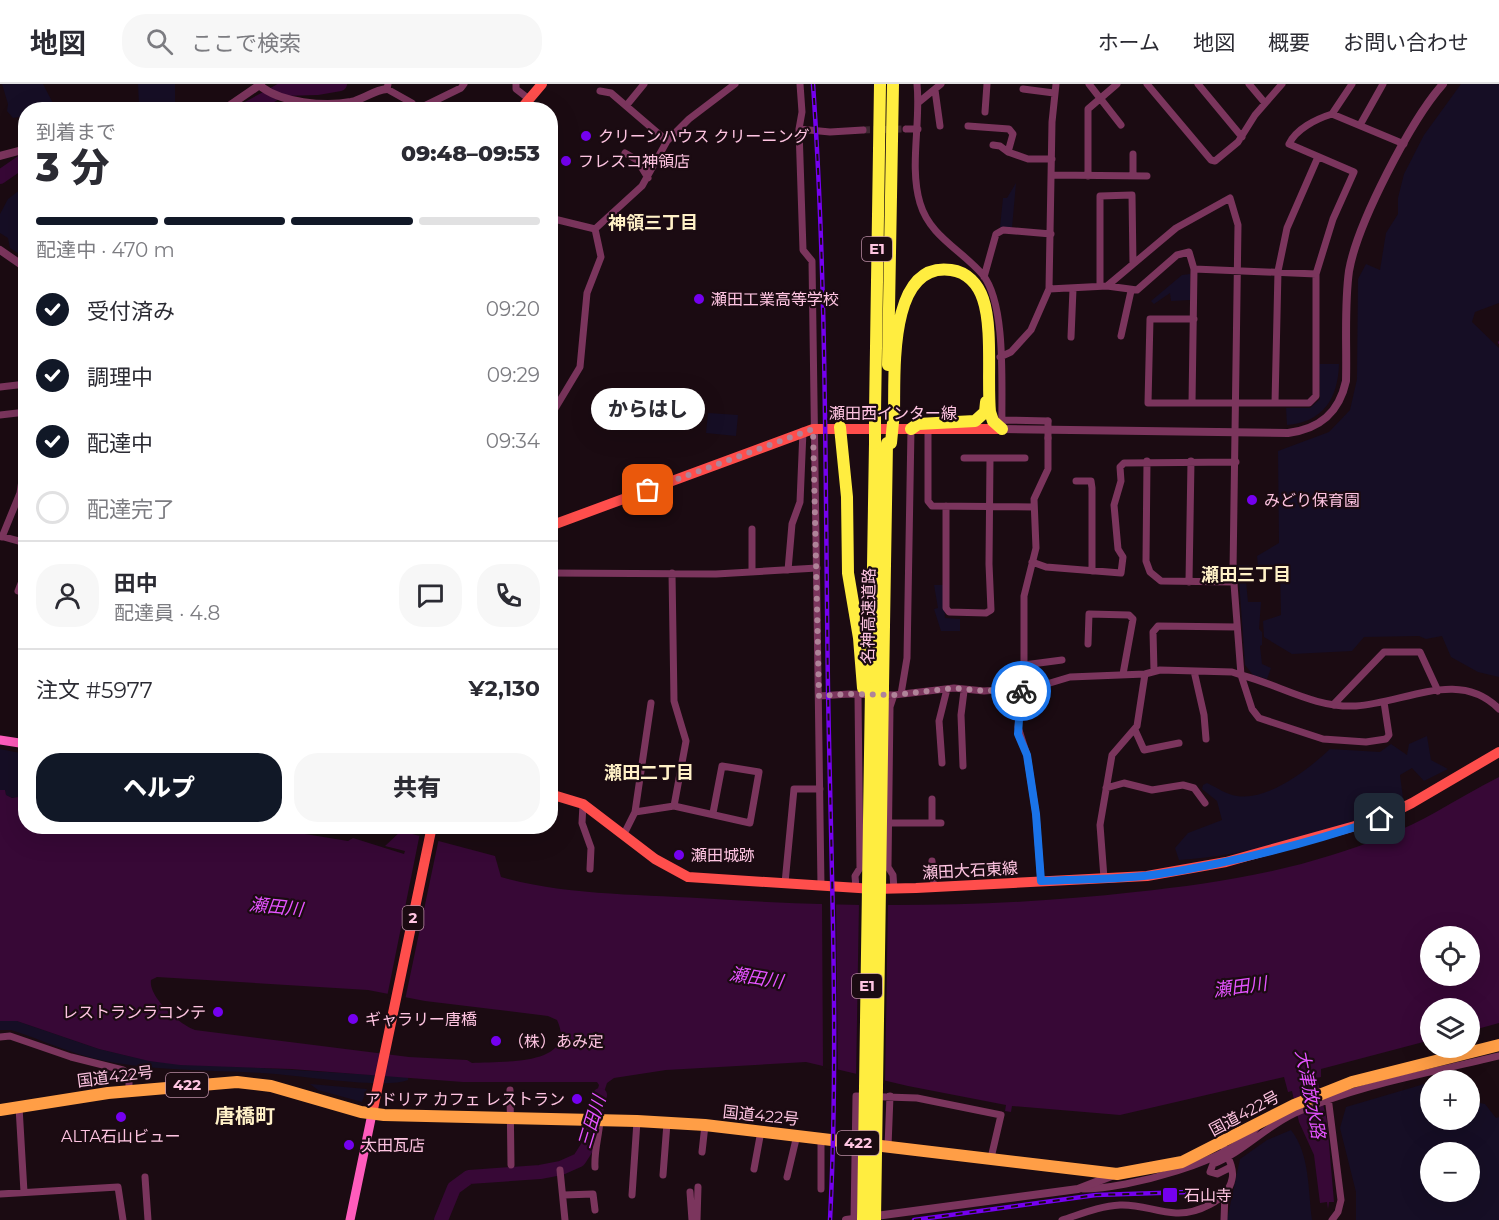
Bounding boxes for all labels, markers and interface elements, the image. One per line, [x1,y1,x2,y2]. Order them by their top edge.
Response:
search box [122,14,542,68]
icon: search [143,25,176,58]
text: 地図 [30,26,86,60]
text: ここで検索 [191,30,301,57]
text: ホーム [1098,30,1160,55]
text: 地図 [1193,30,1235,55]
text: 概要 [1268,30,1310,55]
text: お問い合わせ [1343,30,1469,55]
text: 到着まで [36,120,116,144]
place label: クリーンハウス クリーニング [598,127,809,146]
marker: クリーンハウス クリーニング [579,129,593,143]
text: 09:48–09:53 [401,140,540,167]
text: 3 分 [36,143,110,191]
place label: フレスコ神領店 [578,152,690,171]
marker: フレスコ神領店 [559,154,573,168]
district label: 神領三丁目 [608,212,698,234]
road number: E1 [862,237,892,261]
text: 配達中 · 470 m [36,238,175,262]
place label: 瀬田工業高等学校 [711,290,839,309]
marker: 瀬田工業高等学校 [692,292,706,306]
icon: check [36,293,69,326]
text: 09:20 [486,297,540,321]
text: 受付済み [87,298,175,325]
icon: check [36,359,69,392]
text: 09:29 [487,363,540,387]
text: 調理中 [87,364,153,391]
callout: からはし [591,388,705,430]
text: からはし [608,397,688,421]
street label: 瀬田西インター線 [829,404,957,423]
icon: check [36,425,69,458]
text: 09:34 [486,429,540,453]
text: 配達中 [87,430,153,457]
pin [622,464,673,515]
icon: bag [631,473,664,506]
place label: みどり保育園 [1264,491,1360,510]
marker: みどり保育園 [1245,493,1259,507]
text: 配達完了 [87,496,175,523]
button: person [36,564,99,627]
button: chat [399,564,462,627]
button: phone [477,564,540,627]
district label: 瀬田三丁目 [1201,564,1291,586]
street label: 名神高速道路 [858,568,879,664]
text: 田中 [114,570,158,597]
text: 配達員 · 4.8 [114,601,220,625]
courier [991,661,1051,721]
text: ¥2,130 [469,675,540,702]
icon: bike [1005,675,1038,708]
text: 注文 #5977 [36,677,153,704]
button: ヘルプ [36,753,282,822]
button: 共有 [294,753,540,822]
district label: 瀬田二丁目 [604,762,694,784]
pin [1354,793,1405,844]
icon: home [1363,802,1396,835]
place label: 瀬田城跡 [691,846,755,865]
marker: 瀬田城跡 [672,848,686,862]
street label: 瀬田大石東線 [922,858,1018,882]
water label: 瀬田川 [248,893,306,921]
road number: 2 [402,906,424,930]
map controls [1420,926,1480,1202]
button: locate [1420,926,1480,986]
water label: 瀬田川 [728,963,786,993]
water label: 瀬田川 [1212,972,1270,1002]
road number: E1 [852,974,882,998]
button: layers [1420,998,1480,1058]
place label: レストランラコンテ [62,1003,206,1022]
marker: レストランラコンテ [211,1005,225,1019]
place label: ギャラリー唐橋 [365,1010,477,1029]
marker: ギャラリー唐橋 [346,1012,360,1026]
place label: （株）あみ定 [508,1032,604,1051]
marker: （株）あみ定 [489,1034,503,1048]
water label: 大津放水路 [1291,1048,1330,1142]
street label: 国道422号 [76,1062,154,1091]
button: + [1420,1070,1480,1130]
road number: 422 [166,1073,208,1097]
street label: 国道422号 [1206,1087,1283,1140]
place label: アドリア カフェ レストラン [365,1090,565,1109]
water label: 三田川 [574,1091,611,1151]
marker: アドリア カフェ レストラン [570,1092,584,1106]
street label: 国道422号 [722,1102,800,1129]
district label: 唐橋町 [215,1104,275,1128]
marker: ALTA石山ビュー [114,1110,128,1124]
place label: ALTA石山ビュー [61,1127,181,1146]
road number: 422 [837,1131,879,1155]
place label: 太田瓦店 [361,1136,425,1155]
marker: 太田瓦店 [342,1138,356,1152]
button: − [1420,1142,1480,1202]
marker: 石山寺 [1161,1186,1179,1204]
place label: 石山寺 [1184,1186,1232,1205]

